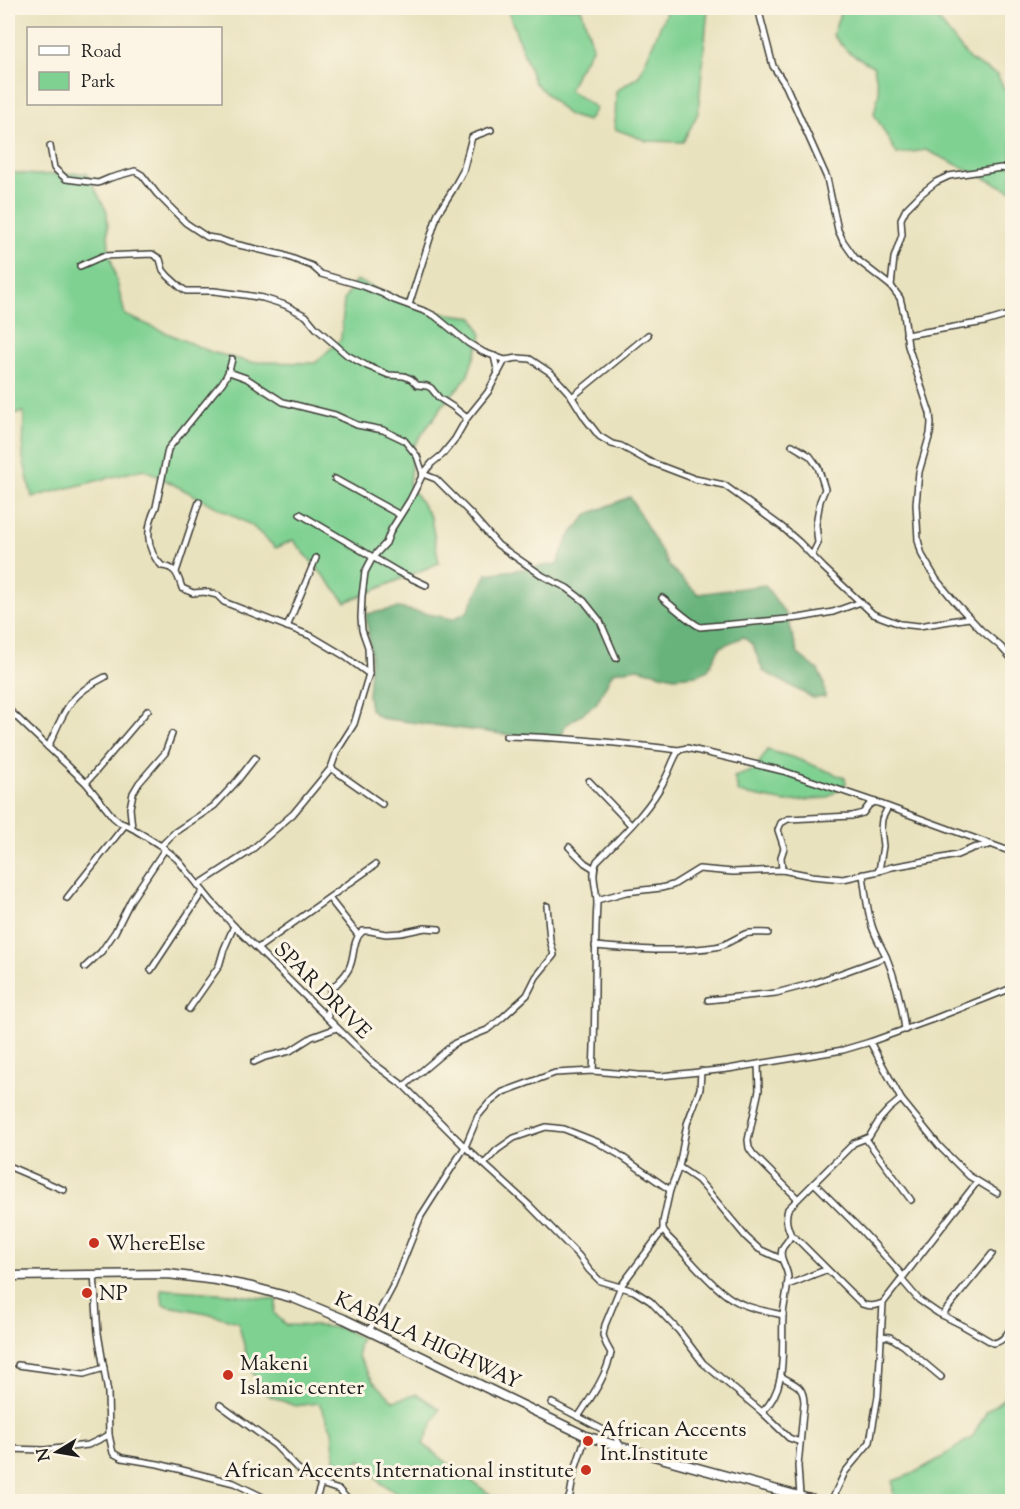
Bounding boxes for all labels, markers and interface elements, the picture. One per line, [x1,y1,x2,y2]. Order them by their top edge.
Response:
legend [27,27,222,105]
text: Road [81,40,121,66]
text: Park [81,70,116,96]
street label: SPAR DRIVE [266,936,377,1047]
place label: WhereElse [106,1230,205,1260]
marker: WhereElse [87,1236,101,1250]
place label: NP [99,1280,128,1310]
street label: KABALA HIGHWAY [329,1285,525,1398]
marker: NP [80,1286,94,1300]
place label: Makeni Islamic center [240,1350,364,1404]
marker: Makeni Islamic center [221,1368,235,1382]
place label: African Accents Int.Institute [600,1416,747,1470]
north arrow [27,1422,87,1482]
marker: African Accents Int.Institute [581,1434,595,1448]
text: N [32,1446,57,1463]
place label: African Accents International institute [224,1457,574,1487]
marker: African Accents International institute [579,1463,593,1477]

